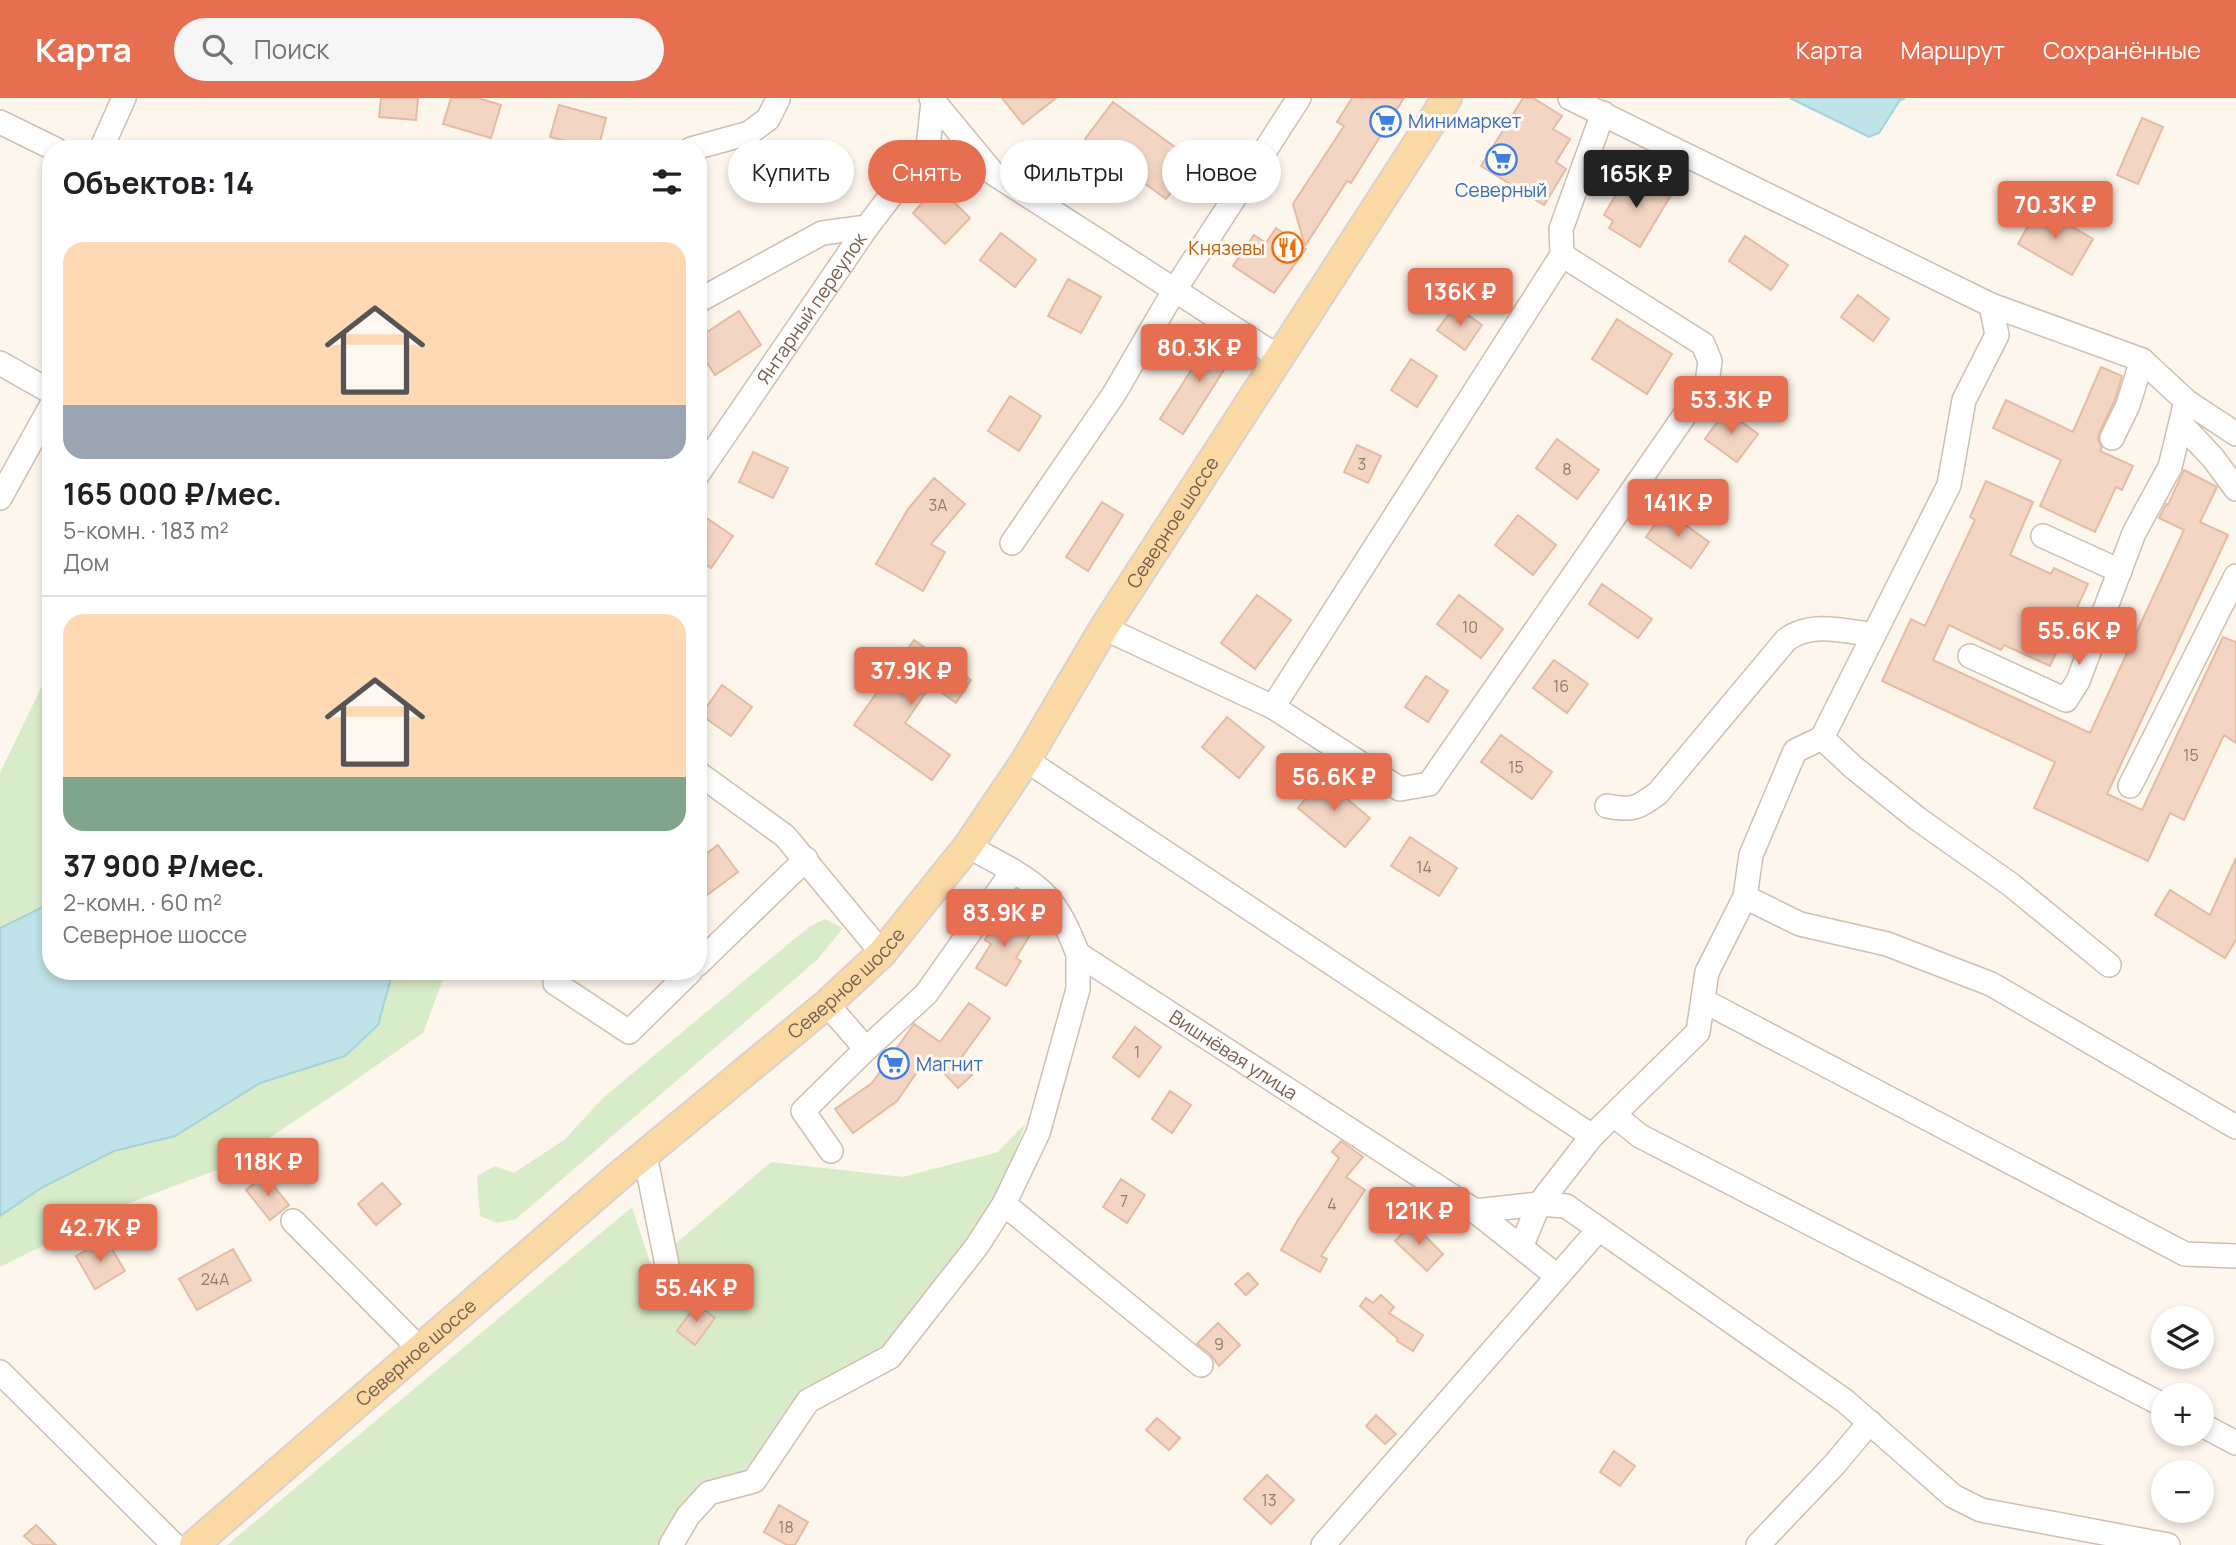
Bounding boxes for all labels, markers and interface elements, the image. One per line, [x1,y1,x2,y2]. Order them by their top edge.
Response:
search box [174,18,664,81]
text: Карта [35,27,132,72]
icon: search [198,30,236,68]
text: Поиск [254,31,329,67]
text: Карта [1796,33,1863,66]
text: Маршрут [1901,33,2005,66]
text: Сохранённые [2043,33,2201,66]
supermarket icon: Минимаркет [1368,104,1402,138]
place label: Минимаркет [1408,108,1522,134]
chip: Купить [728,140,854,203]
chip: Снять [868,140,986,203]
chip: Фильтры [1000,140,1148,203]
chip: Новое [1162,140,1281,203]
supermarket icon: Северный [1484,142,1518,176]
pin: 165K ₽ [1579,150,1693,210]
text: 165K ₽ [1600,157,1672,189]
text: Объектов: 14 [63,162,254,203]
icon: filters [648,163,686,201]
place label: Северный [1455,177,1547,203]
pin: 70.3K ₽ [1990,181,2120,241]
text: 70.3K ₽ [2014,188,2096,220]
street label: Янтарный переулок [750,227,873,389]
restaurant icon: Князевы [1271,231,1305,265]
place label: Князевы [1188,235,1265,261]
pin: 136K ₽ [1403,268,1517,328]
text: 136K ₽ [1424,275,1496,307]
icon: home [312,287,438,413]
pin: 80.3K ₽ [1134,324,1264,384]
text: 80.3K ₽ [1157,331,1241,363]
pin: 53.3K ₽ [1666,376,1796,436]
text: 53.3K ₽ [1690,383,1772,415]
street label: Северное шоссе [1120,451,1225,593]
house number: 3 [1358,453,1366,475]
house number: 8 [1562,458,1572,480]
text: 165 000 ₽/мес. [63,473,282,514]
pin: 141K ₽ [1621,480,1735,539]
text: 141K ₽ [1644,486,1712,518]
house number: 3А [929,494,947,516]
text: 5-комн. · 183 m² [63,514,229,546]
text: Дом [63,546,109,578]
pin: 55.6K ₽ [2014,608,2144,667]
text: 55.6K ₽ [2037,614,2121,646]
house number: 10 [1462,616,1478,638]
pin: 37.9K ₽ [846,648,976,707]
text: 37.9K ₽ [870,654,952,686]
icon: home [312,659,438,785]
house number: 16 [1553,675,1569,697]
house number: 15 [2183,744,2199,766]
pin: 56.6K ₽ [1269,754,1399,813]
house number: 15 [1508,756,1524,778]
text: 56.6K ₽ [1292,760,1376,792]
text: 37 900 ₽/мес. [63,845,265,886]
house number: 14 [1416,856,1432,878]
text: 2-комн. · 60 m² [63,886,222,918]
pin: 83.9K ₽ [939,890,1069,949]
text: 83.9K ₽ [962,896,1046,928]
text: Северное шоссе [63,918,247,950]
street label: Северное шоссе [782,922,911,1044]
street label: Вишнёвая улица [1164,1004,1303,1106]
house number: 1 [1134,1041,1140,1063]
supermarket icon: Магнит [876,1047,910,1081]
place label: Магнит [916,1051,983,1077]
pin: 118K ₽ [211,1138,325,1198]
text: 118K ₽ [233,1145,303,1177]
pin: 121K ₽ [1362,1188,1476,1247]
house number: 7 [1120,1190,1128,1212]
house number: 4 [1327,1193,1337,1215]
text: 121K ₽ [1385,1194,1453,1226]
pin: 42.7K ₽ [35,1204,165,1264]
text: 42.7K ₽ [59,1211,141,1243]
pin: 55.4K ₽ [631,1264,761,1324]
house number: 24А [201,1268,229,1290]
text: 55.4K ₽ [655,1271,737,1303]
street label: Северное шоссе [350,1292,482,1412]
map controls [2151,1306,2214,1523]
button: layers [2151,1306,2214,1369]
house number: 9 [1214,1333,1224,1355]
button: + [2151,1383,2214,1446]
button: − [2151,1460,2214,1523]
house number: 13 [1261,1489,1277,1511]
house number: 18 [778,1516,794,1538]

